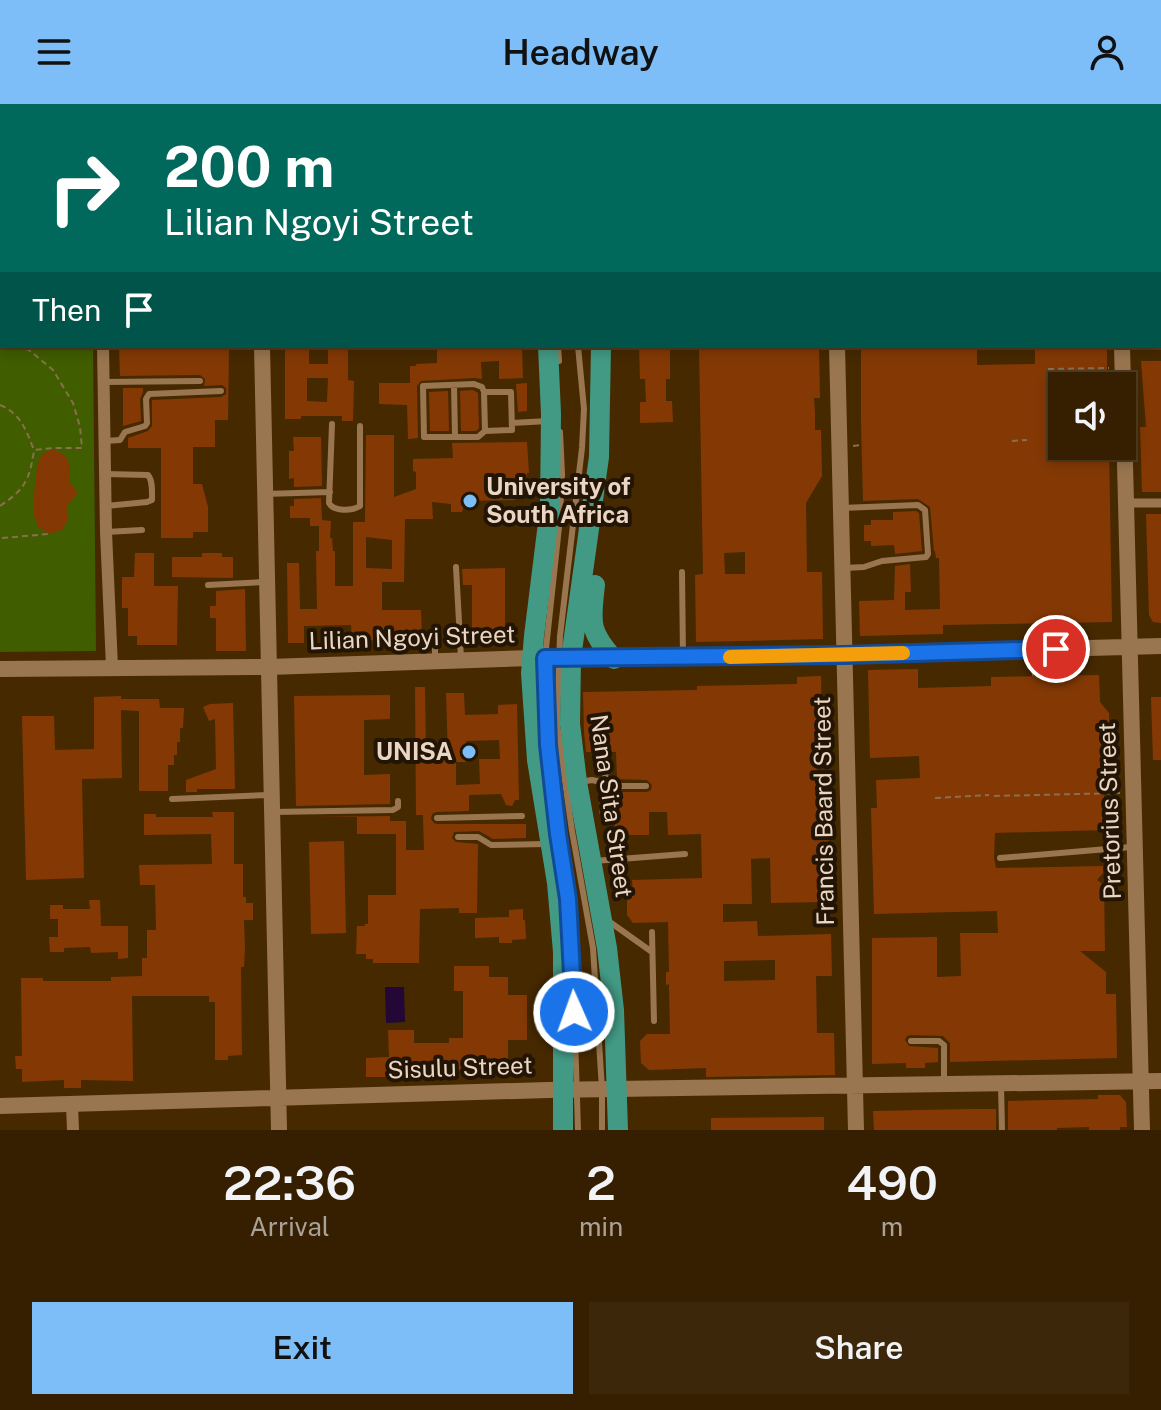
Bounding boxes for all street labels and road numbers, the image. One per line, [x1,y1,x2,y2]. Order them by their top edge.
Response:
street label: Lilian Ngoyi Street [308,619,516,655]
street label: Francis Baard Street [807,696,839,926]
street label: Nana Sita Street [585,712,639,899]
street label: Pretorius Street [1092,722,1126,900]
street label: Sisulu Street [387,1050,533,1084]

